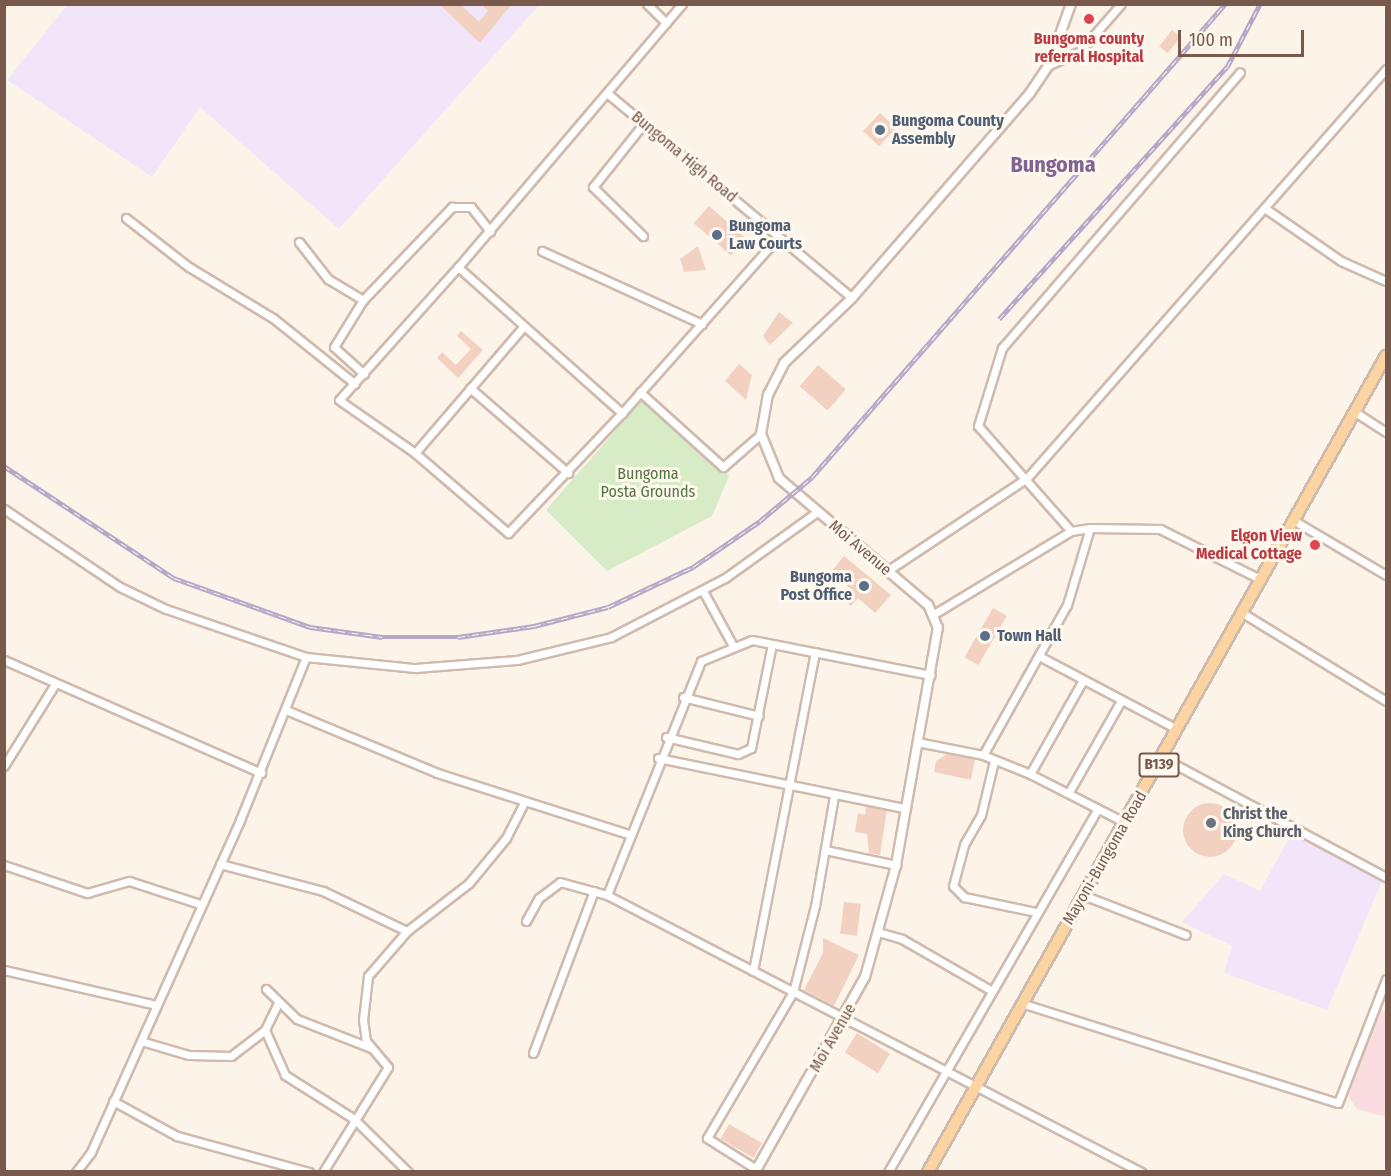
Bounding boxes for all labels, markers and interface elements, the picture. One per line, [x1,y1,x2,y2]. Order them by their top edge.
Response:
marker: Bungoma county referral Hospital [1080,10,1098,28]
scale bar [1181,18,1307,56]
place label: Bungoma county referral Hospital [1034,29,1144,67]
text: 100 m [1189,29,1233,51]
street label: Bungoma High Road [627,107,741,207]
place label: Bungoma County Assembly [892,111,1004,149]
marker: Bungoma County Assembly [873,123,887,137]
district label: Bungoma [1010,152,1096,178]
place label: Bungoma Law Courts [729,216,802,254]
marker: Bungoma Law Courts [710,228,724,242]
park label: Bungoma Posta Grounds [601,464,695,502]
street label: Moi Avenue [825,516,895,580]
place label: Elgon View Medical Cottage [1196,526,1302,564]
marker: Elgon View Medical Cottage [1306,536,1324,554]
place label: Bungoma Post Office [780,567,852,605]
marker: Bungoma Post Office [857,579,871,593]
place label: Town Hall [997,626,1061,646]
marker: Town Hall [978,629,992,643]
road number: B139 [1138,753,1180,777]
street label: Mayoni-Bungoma Road [1059,788,1151,928]
place label: Christ the King Church [1223,804,1302,842]
marker: Christ the King Church [1204,816,1218,830]
street label: Moi Avenue [806,1000,860,1076]

